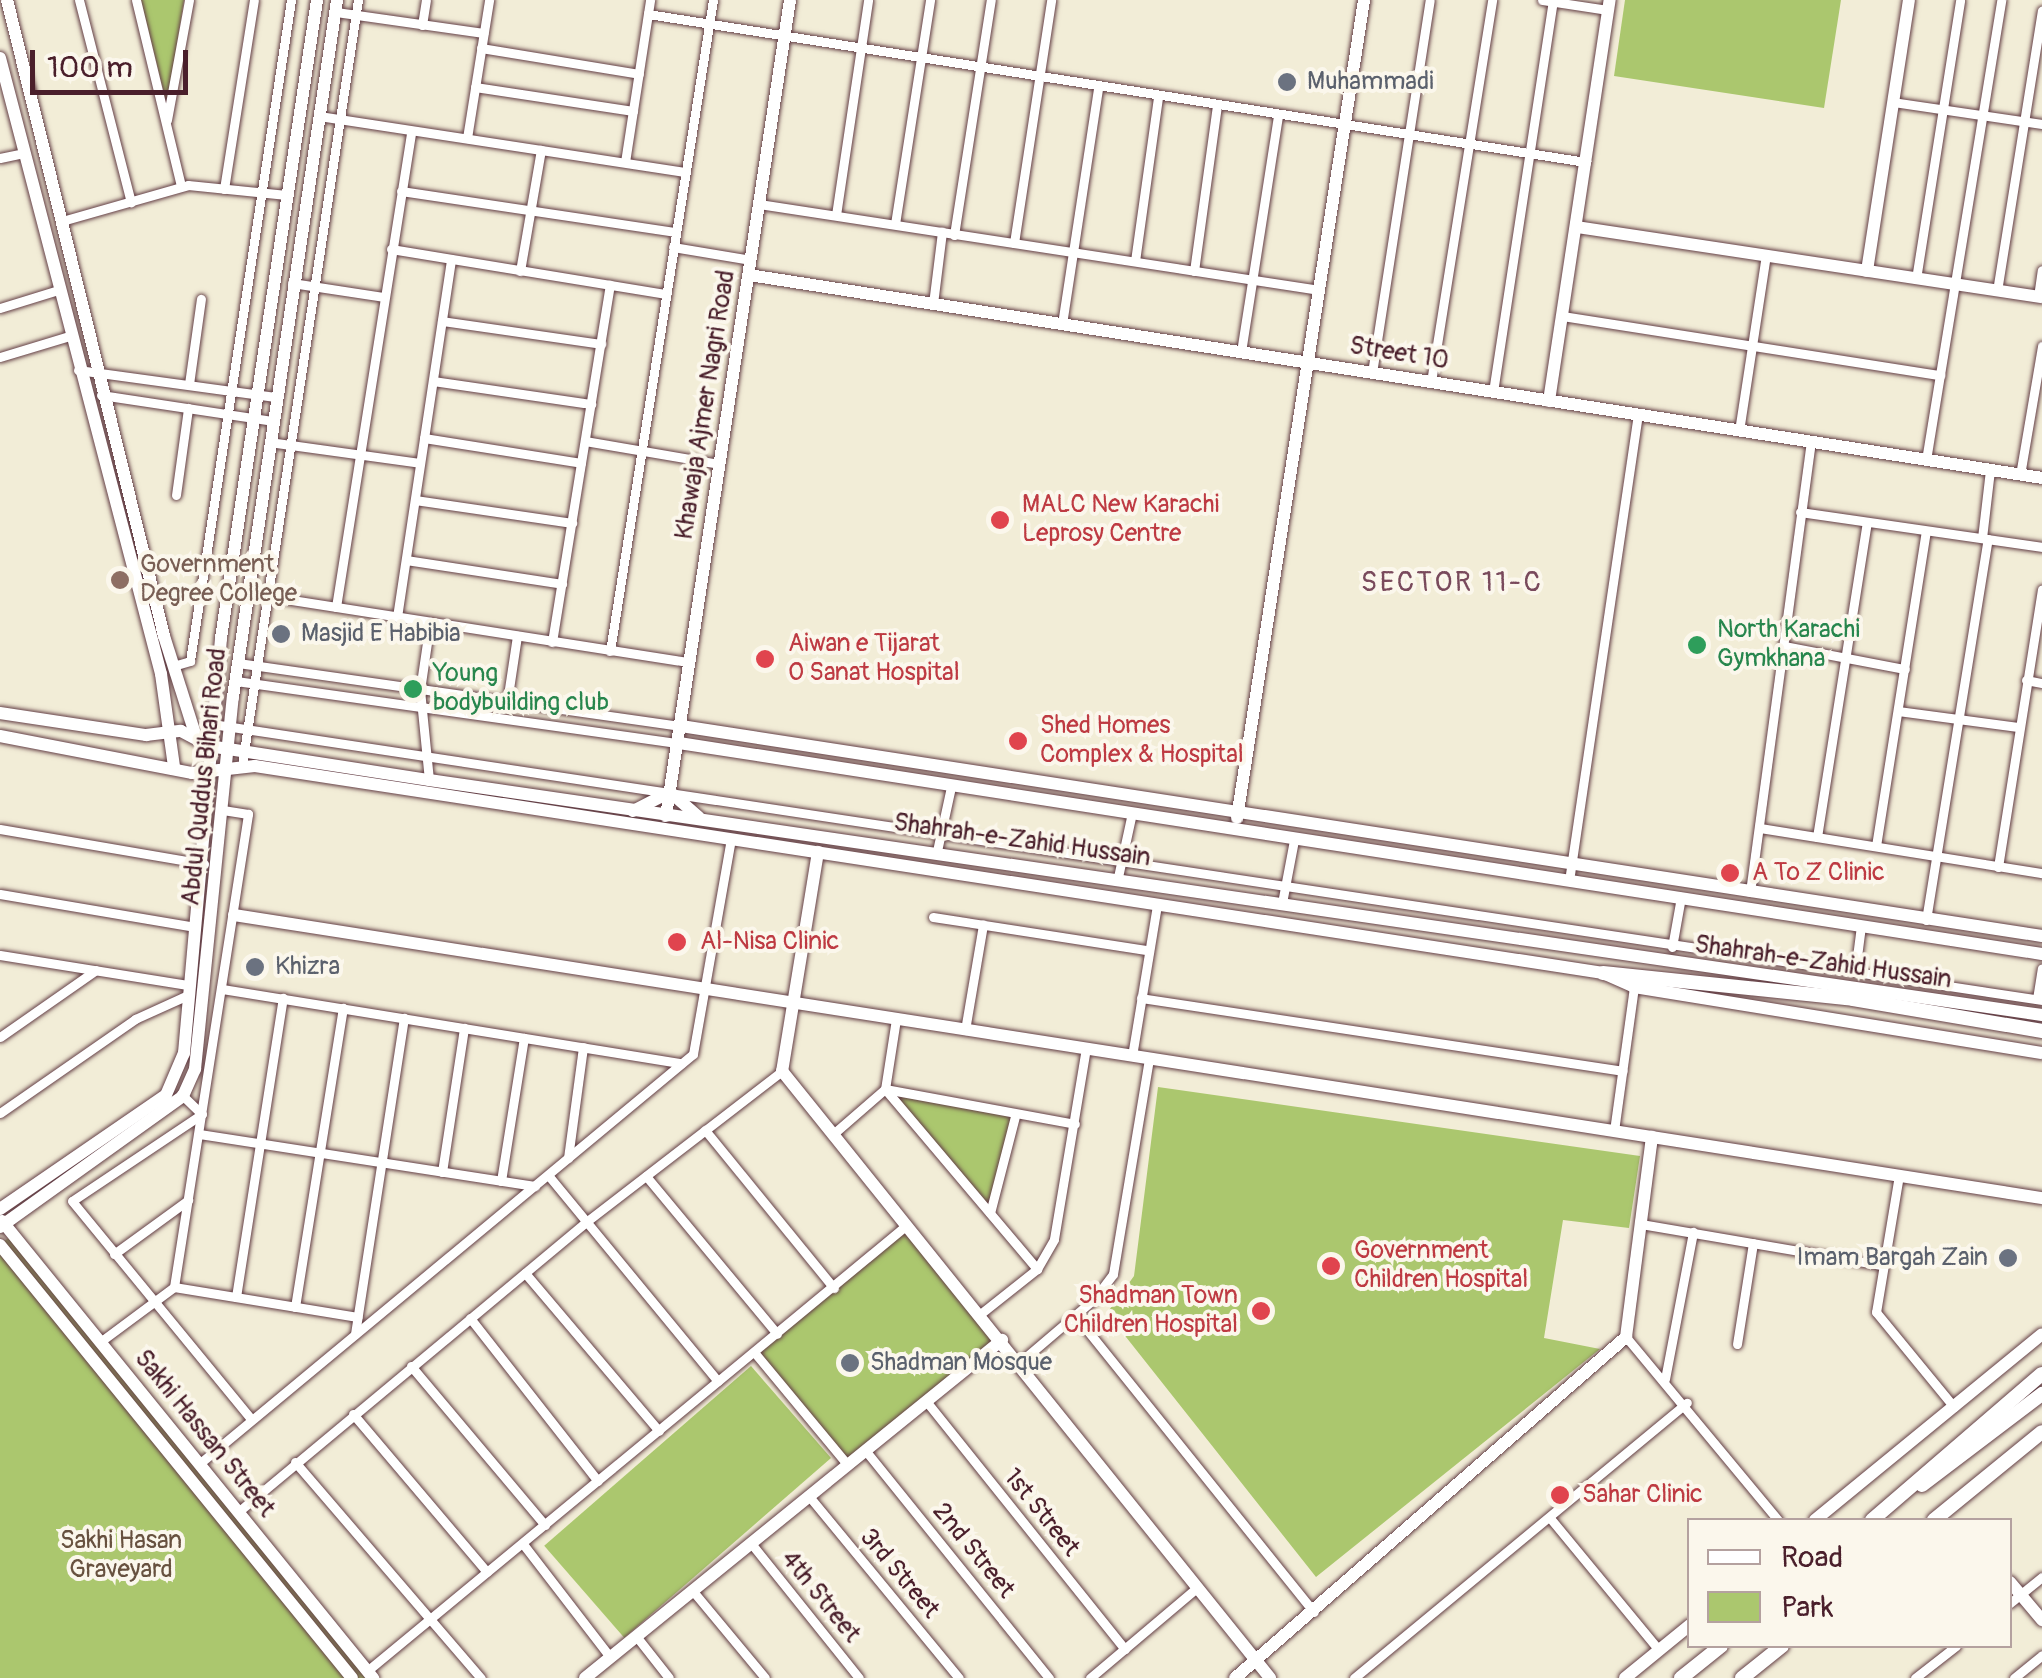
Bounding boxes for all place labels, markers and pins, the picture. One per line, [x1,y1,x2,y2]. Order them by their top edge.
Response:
place label: Muhammadi [1307,67,1434,97]
marker: Muhammadi [1276,71,1298,93]
place label: MALC New Karachi Leprosy Centre [1022,491,1219,550]
marker: MALC New Karachi Leprosy Centre [987,507,1013,533]
place label: Government Degree College [140,551,297,610]
marker: Government Degree College [109,569,131,591]
place label: North Karachi Gymkhana [1717,616,1860,675]
place label: Masjid E Habibia [301,619,461,649]
marker: Masjid E Habibia [270,623,292,645]
place label: Aiwan e Tijarat O Sanat Hospital [788,630,960,689]
marker: North Karachi Gymkhana [1686,634,1708,656]
marker: Aiwan e Tijarat O Sanat Hospital [752,646,778,672]
place label: Young bodybuilding club [433,660,609,719]
marker: Young bodybuilding club [402,678,424,700]
place label: Shed Homes Complex & Hospital [1040,712,1244,771]
marker: Shed Homes Complex & Hospital [1005,728,1031,754]
place label: A To Z Clinic [1752,858,1885,888]
marker: A To Z Clinic [1717,860,1743,886]
place label: Al-Nisa Clinic [700,927,839,957]
marker: Al-Nisa Clinic [664,929,690,955]
place label: Khizra [275,952,340,982]
marker: Khizra [244,956,266,978]
place label: Government Children Hospital [1354,1237,1528,1296]
place label: Imam Bargah Zain [1796,1243,1988,1273]
marker: Imam Bargah Zain [1997,1247,2019,1269]
marker: Government Children Hospital [1318,1253,1344,1279]
place label: Shadman Town Children Hospital [1064,1282,1238,1341]
marker: Shadman Town Children Hospital [1248,1298,1274,1324]
place label: Shadman Mosque [870,1348,1052,1378]
marker: Shadman Mosque [839,1352,861,1374]
place label: Sahar Clinic [1582,1480,1703,1510]
marker: Sahar Clinic [1547,1482,1573,1508]

